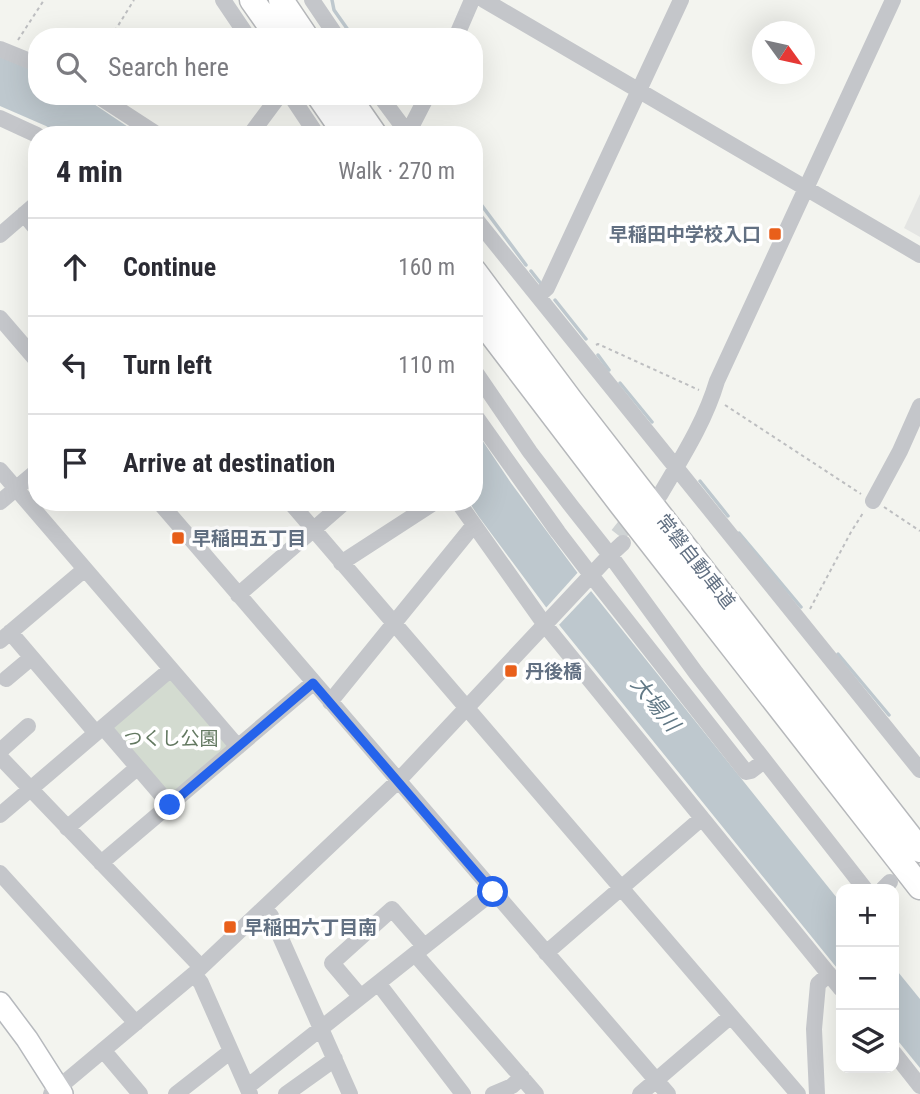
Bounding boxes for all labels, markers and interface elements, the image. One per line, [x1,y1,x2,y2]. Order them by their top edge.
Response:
north arrow [752,21,815,84]
search box [28,28,483,105]
icon: search [52,48,90,86]
text: Search here [108,52,229,82]
text: 4 min [56,154,123,189]
text: Walk · 270 m [338,158,455,185]
place label: 早稲田中学校入口 [609,223,761,246]
marker: 早稲田中学校入口 [767,226,783,242]
icon: ahead [56,248,94,286]
text: Continue [123,252,216,282]
text: 160 m [398,254,455,281]
icon: left [56,346,94,384]
text: Turn left [123,350,212,380]
text: 110 m [398,352,455,379]
icon: arrive [56,444,94,482]
text: Arrive at destination [123,448,335,478]
street label: 常磐自動車道 [651,509,740,613]
place label: 早稲田五丁目 [192,527,306,550]
marker: 早稲田五丁目 [170,530,186,546]
place label: 丹後橋 [525,660,582,683]
marker: 丹後橋 [503,663,519,679]
water label: 大場川 [626,672,685,738]
park label: つくし公園 [123,727,219,750]
route end [154,789,185,820]
route start [477,876,508,907]
map controls [836,884,899,1073]
button: + [836,884,899,947]
place label: 早稲田六丁目南 [244,916,377,939]
marker: 早稲田六丁目南 [222,919,238,935]
button: − [836,947,899,1010]
button: layers [836,1010,899,1073]

